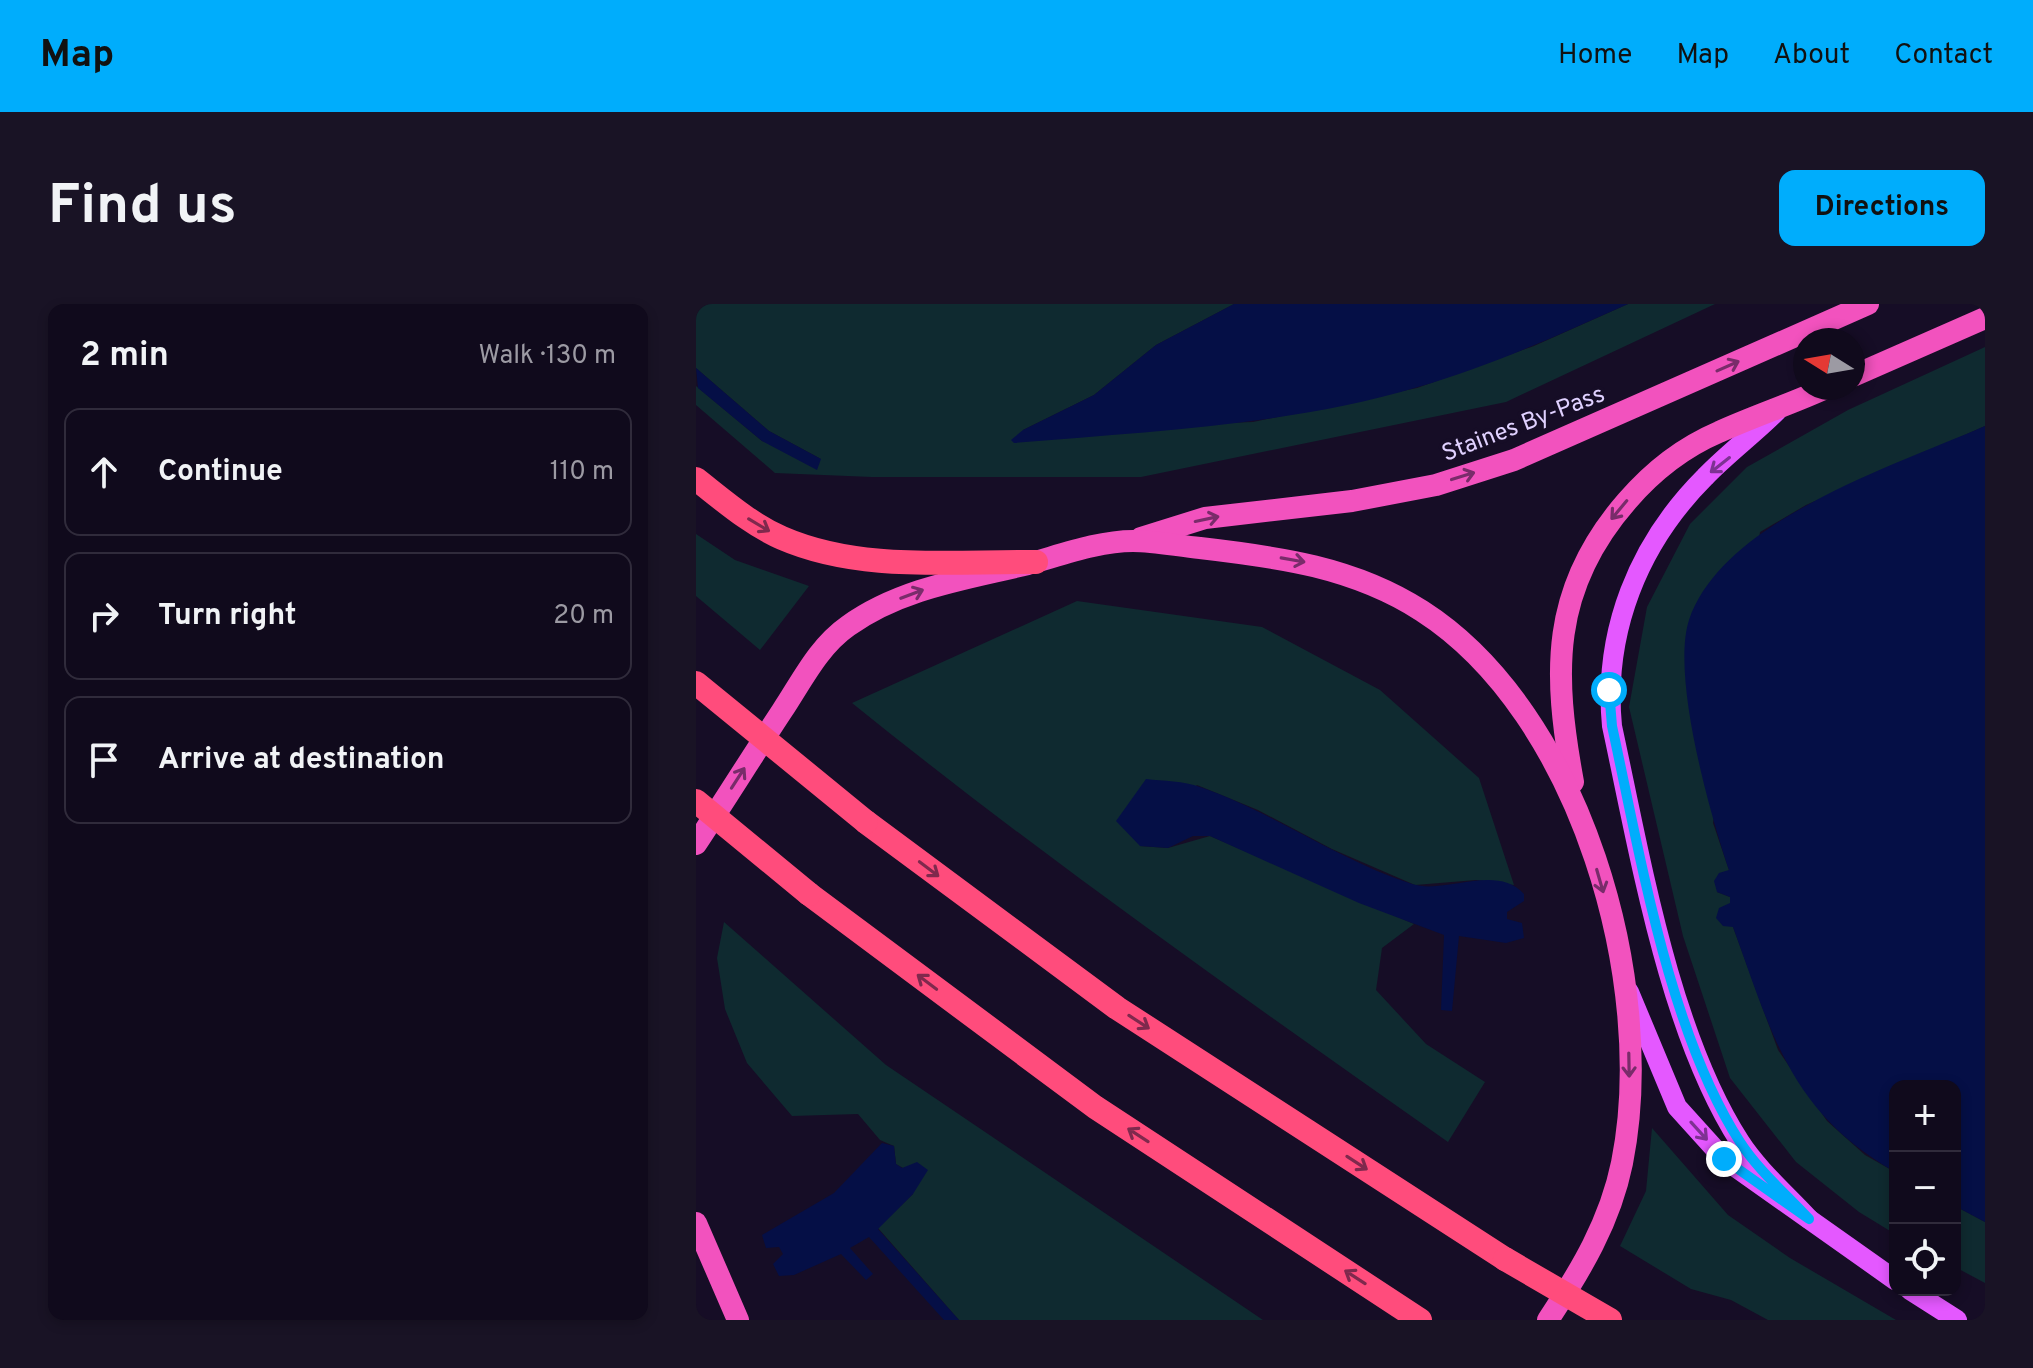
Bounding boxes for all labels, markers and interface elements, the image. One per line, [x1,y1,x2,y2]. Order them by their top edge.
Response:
text: Map [40,32,114,81]
text: Home [1558,38,1632,74]
text: Map [1676,38,1729,74]
text: About [1773,38,1850,74]
text: Contact [1894,38,1993,74]
button: Directions [1779,170,1985,246]
text: Find us [48,173,237,243]
north arrow [1793,328,1865,400]
text: 2 min [80,335,169,378]
text: Walk · 130 m [478,340,616,373]
one-way arrow [1715,357,1740,372]
street label: Staines By-Pass [1438,380,1609,470]
icon: ahead [82,450,126,494]
text: Continue [158,454,283,491]
text: 110 m [550,456,614,489]
one-way arrow [1710,456,1731,473]
one-way arrow [1449,468,1475,483]
one-way arrow [1610,500,1628,520]
one-way arrow [1193,511,1219,526]
one-way arrow [747,517,770,533]
one-way arrow [1279,554,1305,569]
one-way arrow [899,586,924,601]
icon: right [82,594,126,638]
text: Turn right [158,598,296,635]
text: 20 m [553,600,614,633]
route start [1591,672,1627,708]
icon: arrive [82,738,126,782]
text: Arrive at destination [158,742,444,779]
one-way arrow [730,768,747,790]
one-way arrow [918,860,939,877]
one-way arrow [1593,868,1608,894]
one-way arrow [917,973,939,990]
one-way arrow [1127,1014,1150,1030]
one-way arrow [1621,1051,1636,1078]
map controls [1889,1080,1961,1296]
button: + [1889,1080,1961,1152]
one-way arrow [1689,1120,1707,1140]
one-way arrow [1127,1126,1149,1143]
route end [1706,1141,1742,1177]
button: − [1889,1152,1961,1224]
one-way arrow [1345,1156,1368,1172]
button: locate [1889,1224,1961,1296]
one-way arrow [1344,1269,1367,1285]

